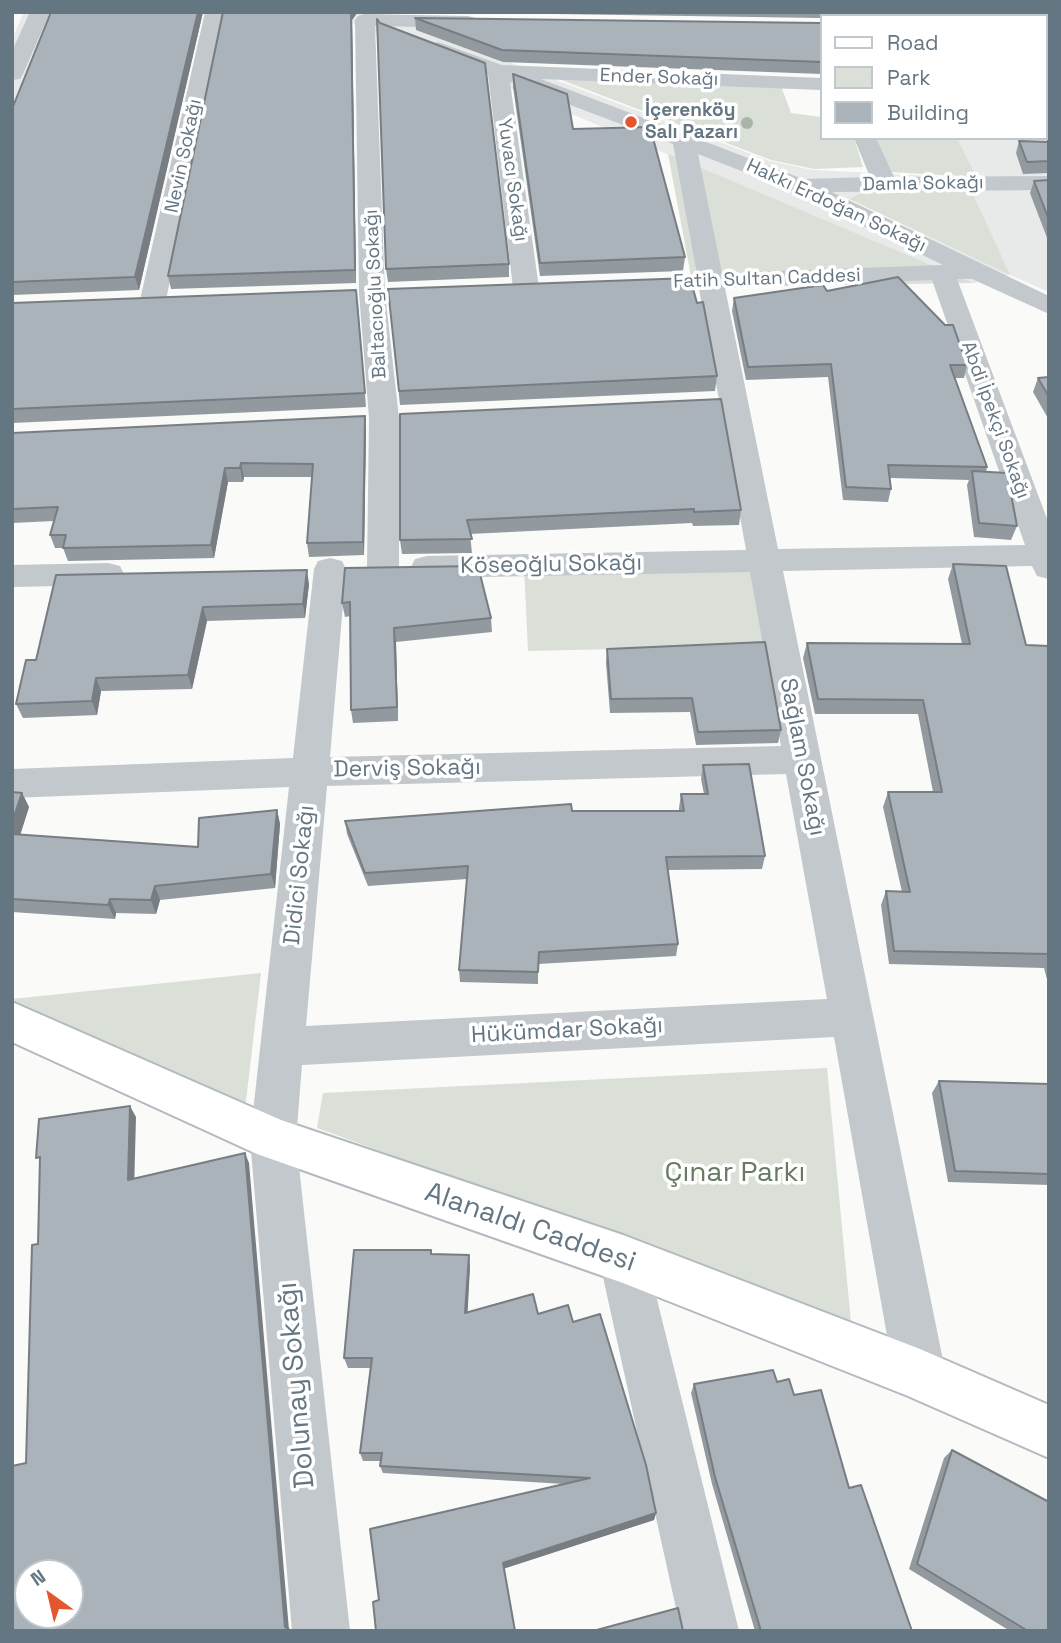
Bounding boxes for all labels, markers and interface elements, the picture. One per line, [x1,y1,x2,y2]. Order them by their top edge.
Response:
legend [820,14,1047,140]
text: Road [887,29,939,56]
text: Park [887,64,931,91]
street label: Ender Sokağı [599,65,719,91]
street label: Nevin Sokağı [161,97,207,215]
text: Building [887,99,969,126]
place label: İçerenköy Salı Pazarı [645,100,738,144]
marker: İçerenköy Salı Pazarı [623,114,639,130]
street label: Yuvacı Sokağı [492,117,532,243]
street label: Hakkı Erdoğan Sokağı [743,154,929,258]
street label: Damla Sokağı [862,172,984,196]
street label: Baltacıoğlu Sokağı [360,209,392,379]
street label: Fatih Sultan Caddesi [673,264,861,294]
street label: Abdi İpekçi Sokağı [956,338,1034,502]
street label: Köseoğlu Sokağı [460,550,642,580]
street label: Sağlam Sokağı [773,676,831,838]
street label: Derviş Sokağı [333,754,481,784]
street label: Didici Sokağı [279,804,321,946]
street label: Hükümdar Sokağı [471,1012,663,1050]
park label: Çınar Parkı [665,1156,805,1190]
street label: Alanaldı Caddesi [420,1176,640,1280]
street label: Dolunay Sokağı [271,1280,323,1490]
north arrow [14,1559,84,1629]
text: N [26,1564,50,1592]

